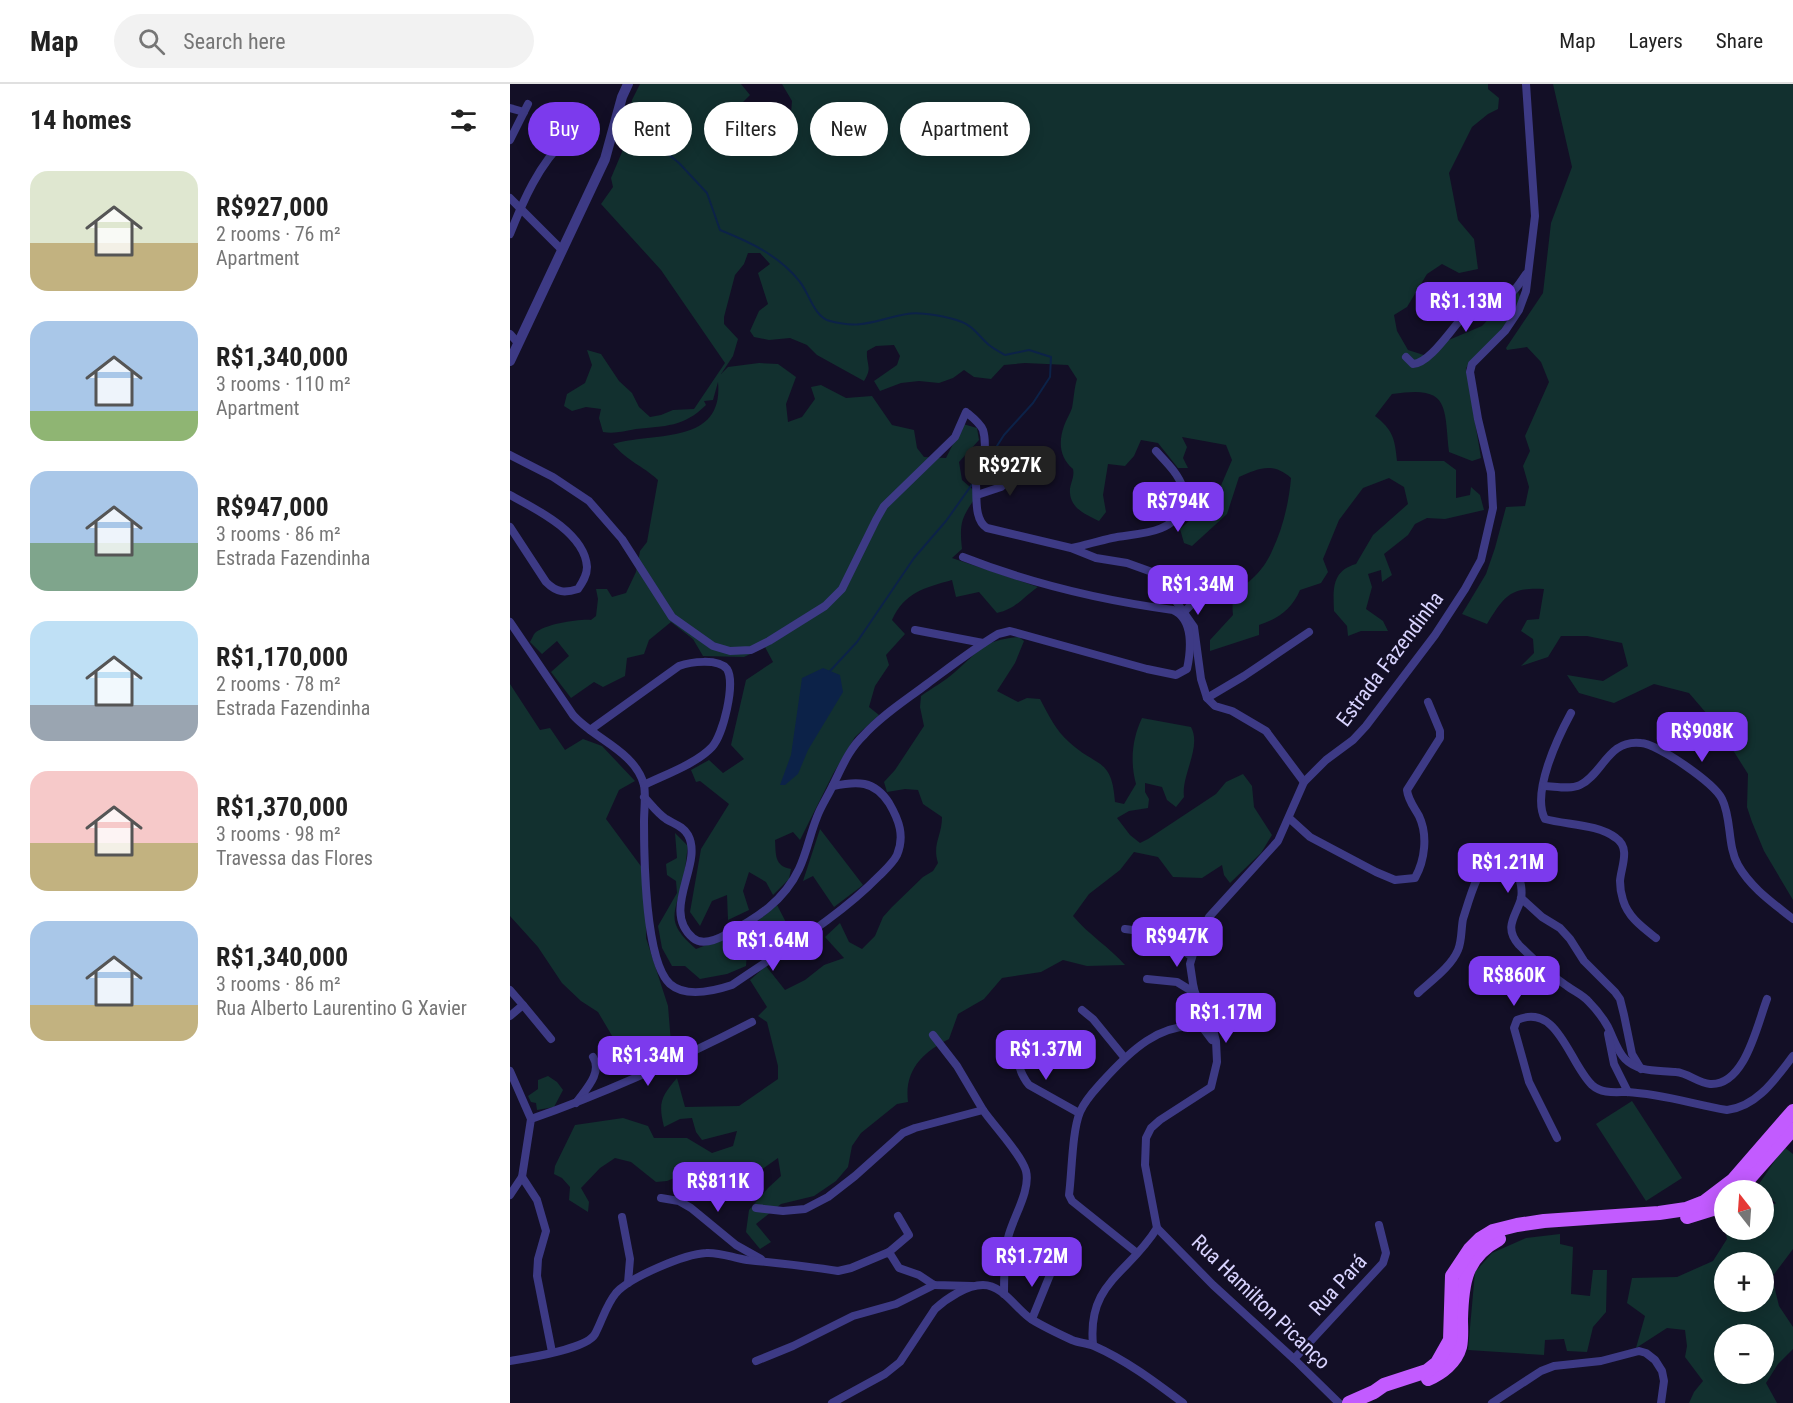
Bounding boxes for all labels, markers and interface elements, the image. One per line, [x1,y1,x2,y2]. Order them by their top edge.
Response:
search box [114,14,534,68]
text: Map [30,25,78,58]
icon: search [135,25,168,58]
text: Search here [183,29,286,54]
text: Map [1559,29,1596,53]
text: Layers [1629,29,1683,53]
text: Share [1716,29,1763,53]
chip: Buy [528,102,600,156]
chip: Rent [612,102,692,156]
chip: Filters [704,102,798,156]
chip: New [810,102,888,156]
chip: Apartment [900,102,1030,156]
icon: filters [447,104,480,137]
text: 14 homes [30,105,132,135]
text: R$927,000 [216,192,329,222]
icon: home [78,195,150,267]
text: 2 rooms · 76 m² [216,222,341,246]
text: Apartment [216,246,300,270]
pin: R$1.13M [1411,282,1521,333]
text: R$1.13M [1430,289,1502,313]
text: R$1,340,000 [216,342,348,372]
icon: home [78,345,150,417]
text: 3 rooms · 110 m² [216,372,351,396]
text: Apartment [216,396,300,420]
pin: R$927K [961,446,1059,497]
text: R$927K [979,453,1041,477]
pin: R$794K [1129,482,1227,533]
text: R$794K [1147,489,1209,513]
text: R$947,000 [216,492,329,522]
icon: home [78,495,150,567]
text: 3 rooms · 86 m² [216,522,341,546]
text: Estrada Fazendinha [216,546,370,570]
pin: R$1.34M [1143,565,1253,616]
text: R$1.34M [1162,572,1234,596]
street label: Estrada Fazendinha [1332,587,1448,731]
text: R$1,170,000 [216,642,348,672]
icon: home [78,645,150,717]
text: 2 rooms · 78 m² [216,672,341,696]
text: Estrada Fazendinha [216,696,370,720]
pin: R$908K [1653,712,1751,763]
text: R$908K [1671,719,1733,743]
text: R$1,370,000 [216,792,348,822]
icon: home [78,795,150,867]
text: 3 rooms · 98 m² [216,822,341,846]
pin: R$1.21M [1453,843,1563,894]
text: Travessa das Flores [216,846,373,870]
text: R$1.21M [1472,850,1544,874]
pin: R$947K [1128,917,1226,968]
pin: R$1.64M [718,921,828,972]
text: R$947K [1146,924,1208,948]
text: R$1.64M [737,928,809,952]
text: R$1,340,000 [216,942,348,972]
icon: home [78,945,150,1017]
pin: R$860K [1465,956,1563,1007]
text: R$860K [1483,963,1545,987]
text: 3 rooms · 86 m² [216,972,341,996]
pin: R$1.17M [1171,993,1281,1044]
text: Rua Alberto Laurentino G Xavier [216,996,467,1020]
text: R$1.17M [1190,1000,1262,1024]
pin: R$1.37M [991,1030,1101,1081]
pin: R$1.34M [593,1036,703,1087]
text: R$1.37M [1010,1037,1082,1061]
text: R$1.34M [612,1043,684,1067]
pin: R$811K [669,1162,767,1213]
text: R$811K [687,1169,749,1193]
north arrow [1714,1180,1774,1240]
map controls [1714,1180,1774,1384]
street label: Rua Hamilton Picanço [1187,1230,1335,1374]
pin: R$1.72M [977,1237,1087,1288]
text: R$1.72M [996,1244,1068,1268]
street label: Rua Pará [1304,1250,1372,1320]
button: + [1714,1252,1774,1312]
button: − [1714,1324,1774,1384]

